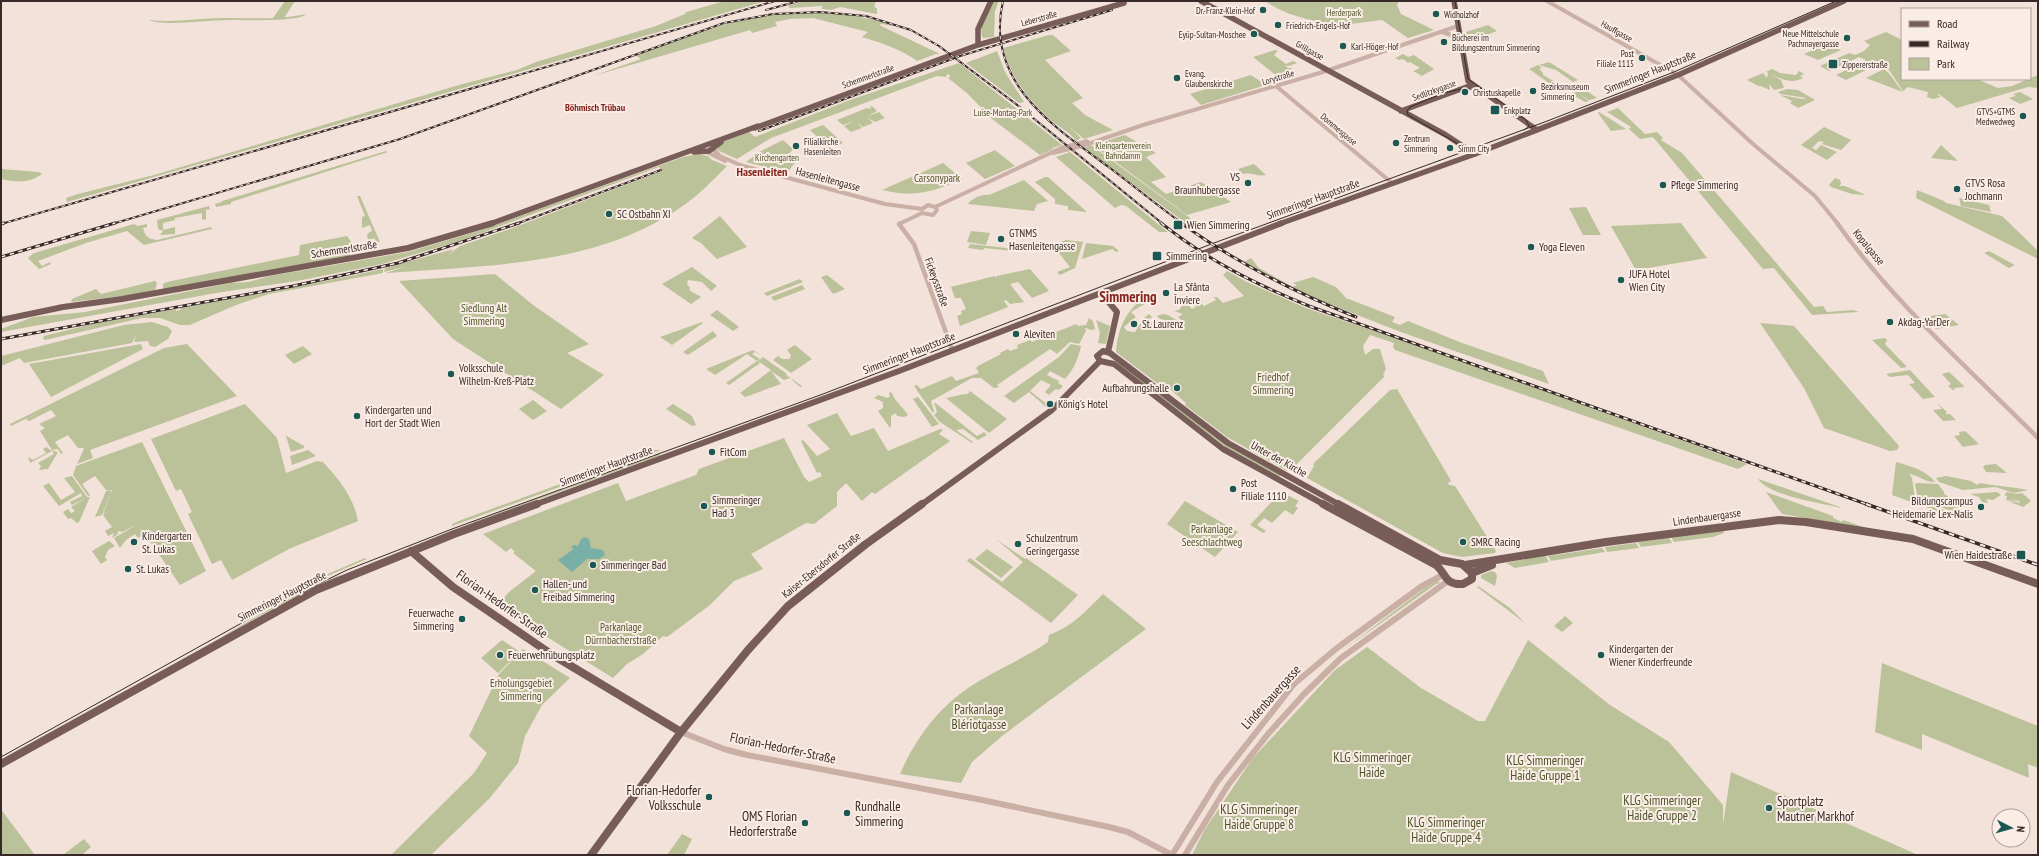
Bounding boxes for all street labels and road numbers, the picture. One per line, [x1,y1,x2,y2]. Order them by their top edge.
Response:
street label: Leberstraße [1020,8,1058,28]
street label: Hauffgasse [1599,18,1635,44]
street label: Grillgasse [1294,38,1326,62]
street label: Simmeringer Hauptstraße [1602,47,1698,97]
street label: Schemmerlstraße [841,61,896,90]
street label: Lorystraße [1261,67,1296,87]
street label: Sedlitzkygasse [1411,77,1457,103]
street label: Dommesgasse [1318,111,1360,148]
street label: Hasenleitengasse [794,164,862,194]
street label: Simmeringer Hauptstraße [1265,176,1362,222]
street label: Kopalgasse [1850,226,1888,268]
street label: Schemmerlstraße [310,237,378,261]
street label: Fickeysstraße [922,256,953,309]
street label: Simmeringer Hauptstraße [861,329,958,377]
street label: Unter der Kirche [1248,438,1310,480]
street label: Simmeringer Hauptstraße [558,443,655,489]
street label: Lindenbauergasse [1672,505,1742,529]
street label: Kaiser-Ebersdorfer Straße [779,529,864,601]
street label: Florian-Hedorfer-Straße [453,566,551,642]
street label: Simmeringer Hauptstraße [235,567,329,624]
street label: Lindenbauergasse [1238,661,1304,733]
street label: Florian-Hedorfer-Straße [729,728,837,768]

